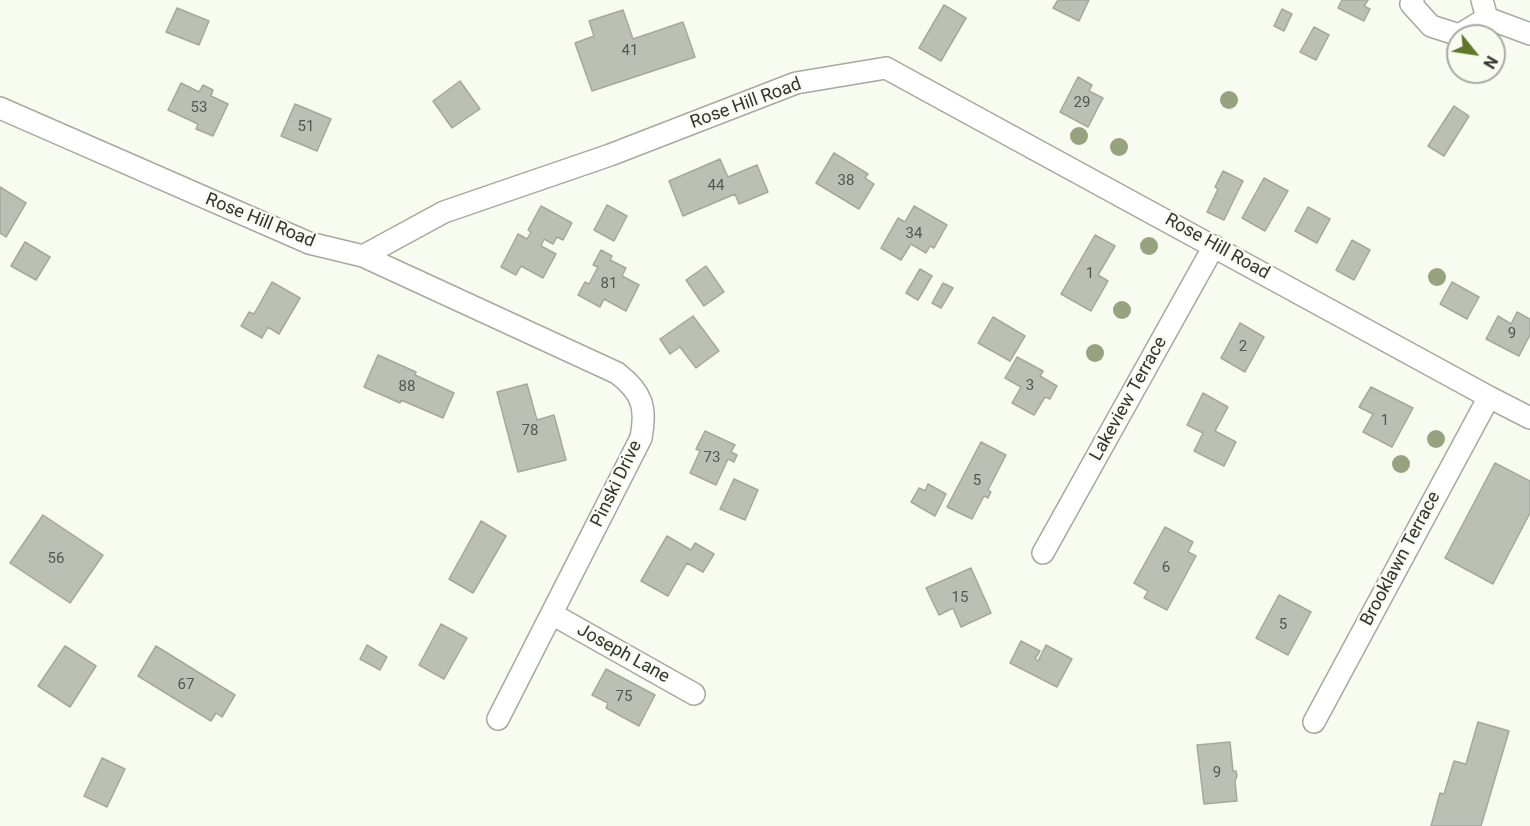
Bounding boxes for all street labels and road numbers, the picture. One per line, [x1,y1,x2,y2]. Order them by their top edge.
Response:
street label: Rose Hill Road [688,74,804,134]
street label: Rose Hill Road [202,189,318,253]
street label: Rose Hill Road [1161,209,1273,285]
street label: Lakeview Terrace [1086,333,1172,465]
street label: Pinski Drive [587,437,647,531]
street label: Brooklawn Terrace [1357,488,1445,630]
street label: Joseph Lane [573,620,673,688]

